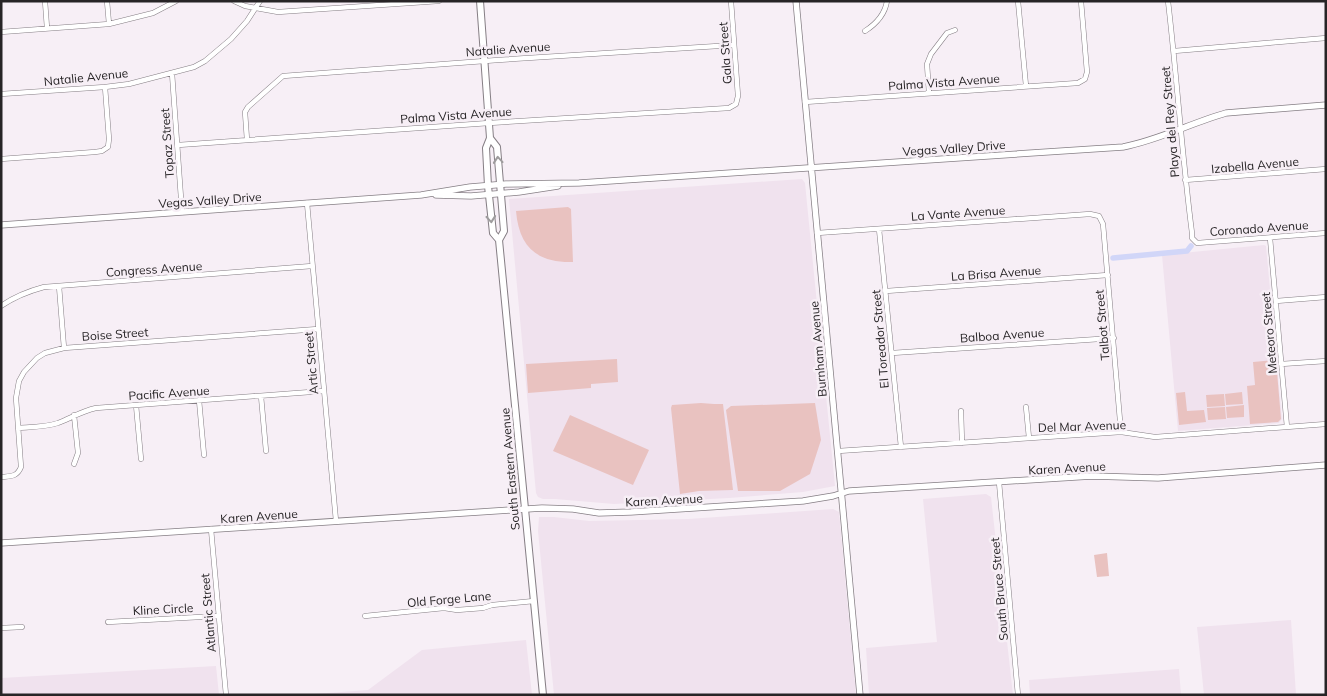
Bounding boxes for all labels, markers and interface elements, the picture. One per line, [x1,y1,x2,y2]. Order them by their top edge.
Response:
street label: Gala Street [715,21,735,85]
street label: Natalie Avenue [465,39,551,59]
street label: Natalie Avenue [43,65,129,89]
street label: Playa del Rey Street [1158,66,1182,178]
street label: Palma Vista Avenue [888,71,1000,93]
street label: Palma Vista Avenue [400,104,512,126]
street label: Topaz Street [157,107,177,179]
street label: Vegas Valley Drive [902,137,1006,159]
street label: Izabella Avenue [1210,154,1300,176]
one-way arrow [493,156,504,164]
street label: Vegas Valley Drive [158,189,262,211]
street label: La Vante Avenue [910,202,1006,224]
one-way arrow [486,215,497,223]
street label: Coronado Avenue [1209,217,1309,239]
street label: Congress Avenue [105,258,203,280]
street label: La Brisa Avenue [950,262,1042,284]
street label: El Toreador Street [868,289,892,389]
street label: Talbot Street [1091,289,1113,361]
street label: Meteoro Street [1258,292,1280,374]
street label: Burnham Avenue [806,300,830,398]
street label: Boise Street [81,324,149,344]
street label: Balboa Avenue [959,325,1045,345]
street label: Artic Street [301,331,321,395]
street label: Pacific Avenue [128,383,210,403]
street label: South Eastern Avenue [497,407,523,531]
street label: Del Mar Avenue [1038,417,1126,435]
street label: Karen Avenue [1028,458,1106,478]
street label: Karen Avenue [625,490,703,510]
street label: Karen Avenue [220,506,298,526]
street label: South Bruce Street [987,537,1011,641]
street label: Atlantic Street [197,573,219,653]
street label: Old Forge Lane [406,588,492,610]
street label: Kline Circle [132,600,194,618]

